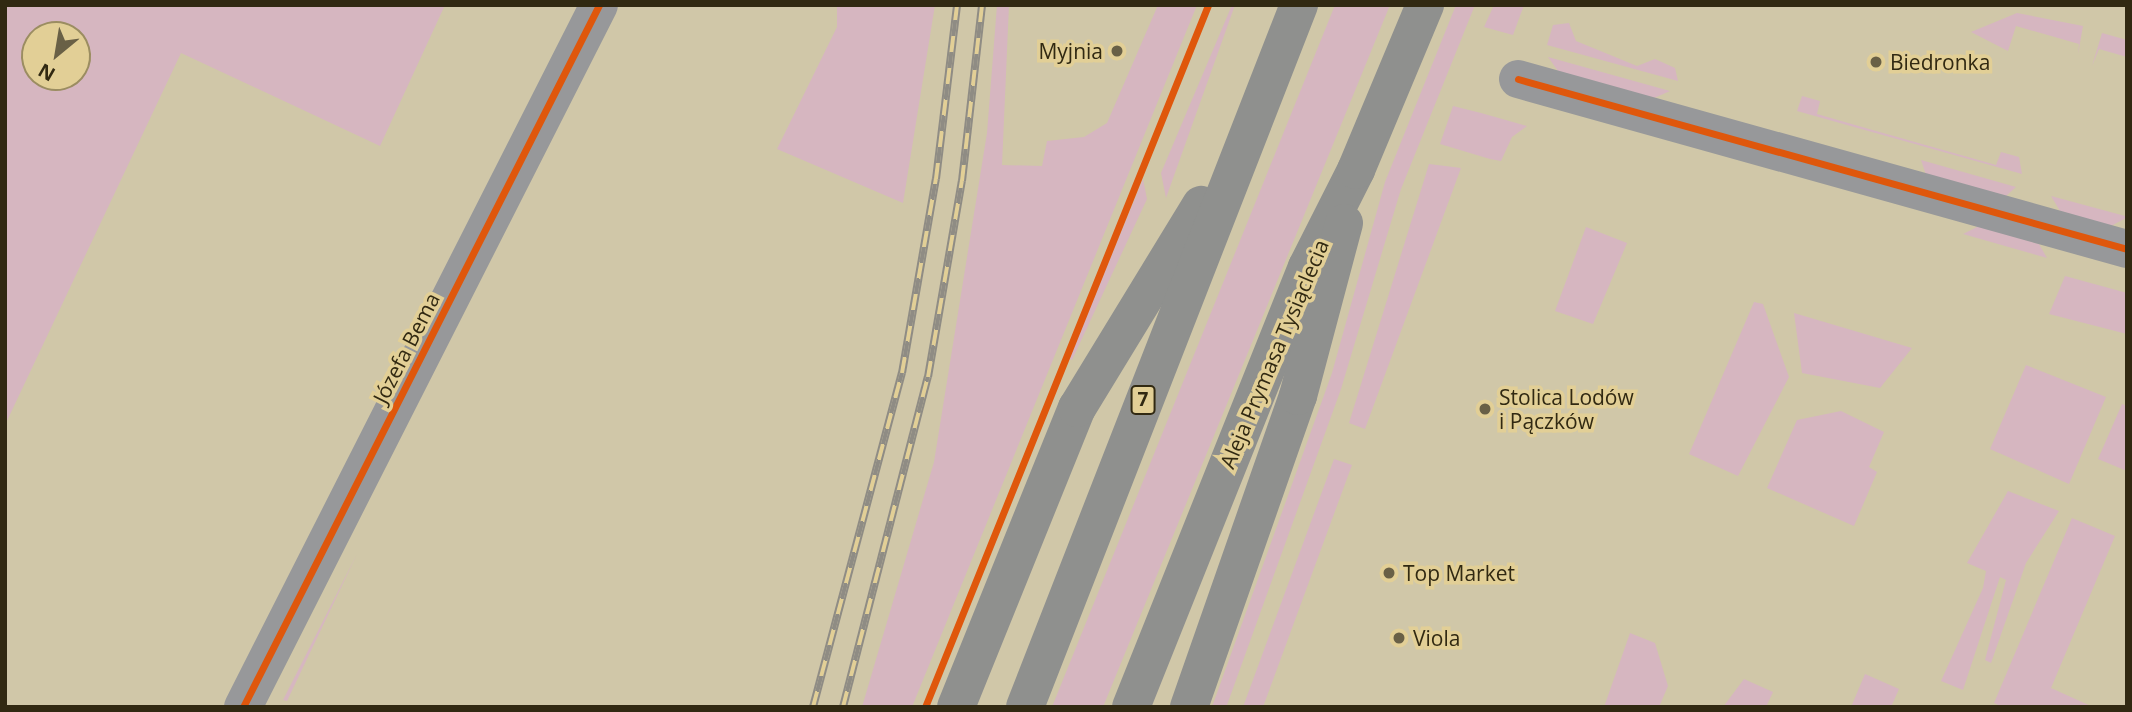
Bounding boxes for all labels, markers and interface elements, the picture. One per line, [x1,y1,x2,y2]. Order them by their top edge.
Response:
north arrow [21,21,91,91]
place label: Myjnia [1038,38,1103,64]
marker: Myjnia [1109,43,1125,59]
place label: Biedronka [1890,49,1990,75]
marker: Biedronka [1868,54,1884,70]
text: N [33,57,60,88]
street label: Aleja Prymasa Tysiąclecia [1214,236,1334,472]
street label: Józefa Bema [367,289,445,407]
road number: 7 [1129,384,1157,416]
place label: Stolica Lodów i Pączków [1499,384,1634,434]
marker: Stolica Lodów i Pączków [1477,401,1493,417]
place label: Top Market [1403,560,1515,586]
marker: Top Market [1381,565,1397,581]
place label: Viola [1413,625,1460,651]
marker: Viola [1391,630,1407,646]

